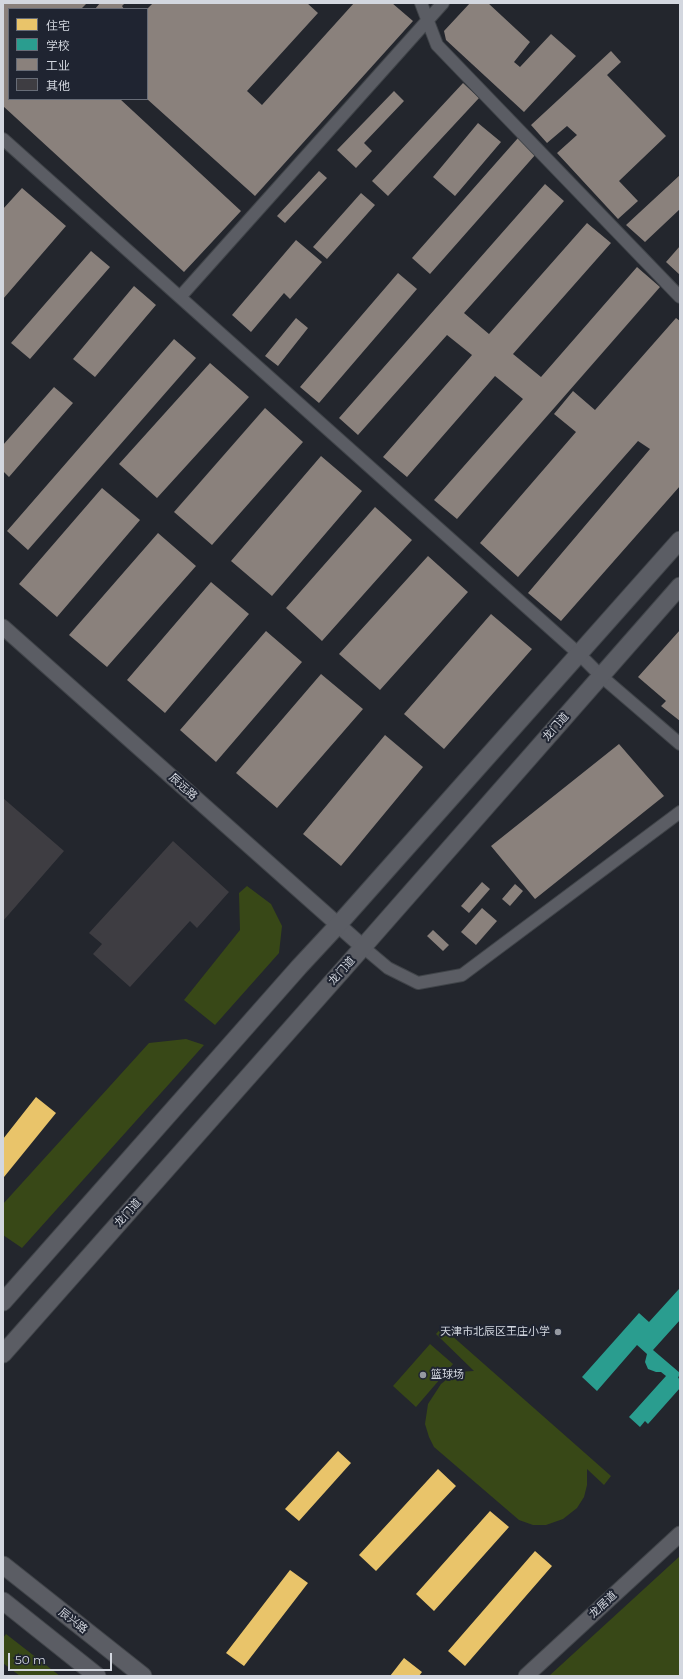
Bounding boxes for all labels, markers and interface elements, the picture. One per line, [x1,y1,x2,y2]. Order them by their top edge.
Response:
legend [8,8,148,100]
text: 住宅 [46,18,70,33]
text: 学校 [46,38,70,53]
text: 工业 [46,58,70,73]
text: 其他 [46,78,70,93]
street label: 龙门道 [540,710,572,744]
street label: 辰远路 [166,771,200,803]
street label: 龙门道 [326,954,358,988]
street label: 龙门道 [112,1196,144,1230]
place label: 天津市北辰区王庄小学 [440,1325,550,1339]
marker: 天津市北辰区王庄小学 [553,1327,563,1337]
place label: 篮球场 [431,1368,464,1382]
marker: 篮球场 [418,1370,428,1380]
street label: 龙居道 [586,1589,620,1621]
street label: 辰兴路 [56,1606,90,1636]
scale bar [10,1645,114,1671]
text: 50 m [15,1652,46,1667]

